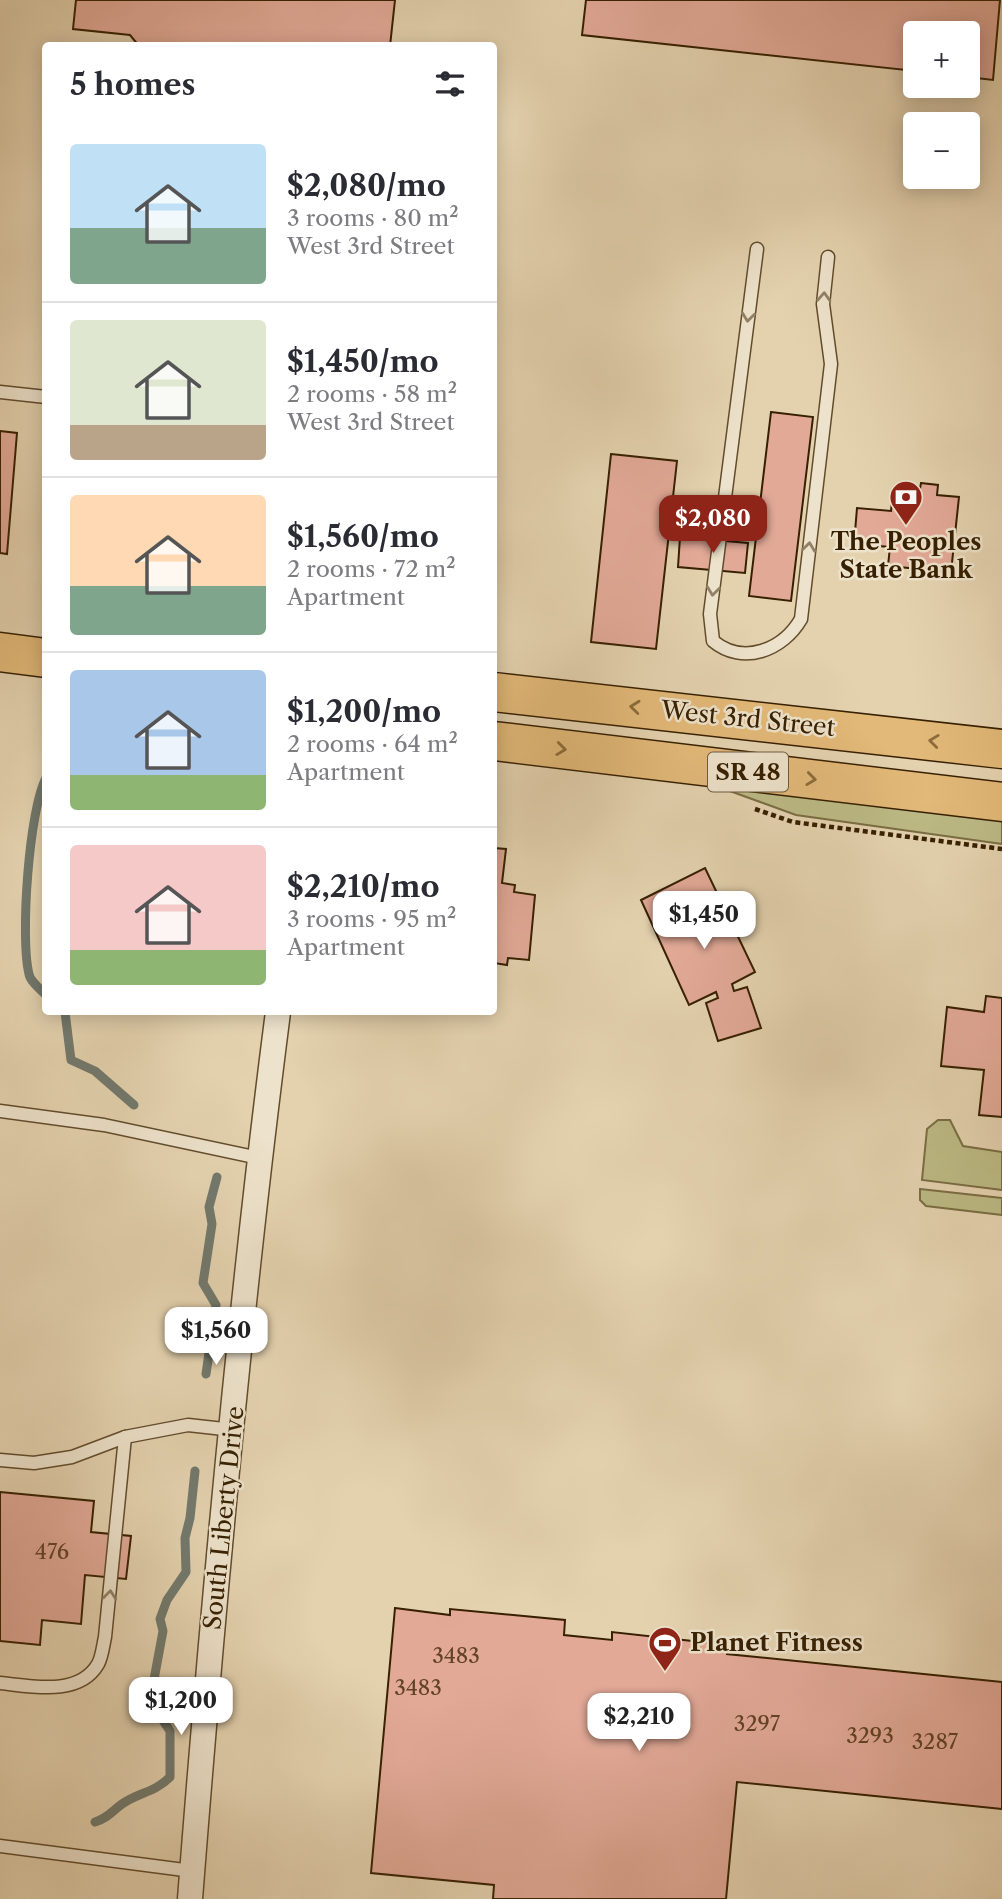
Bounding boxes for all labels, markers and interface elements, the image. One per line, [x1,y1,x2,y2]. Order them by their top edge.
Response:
map controls [903,21,980,189]
button: + [903,21,980,98]
icon: filters [431,65,469,103]
text: 5 homes [70,66,195,103]
button: − [903,112,980,189]
text: $2,080/mo [287,167,446,204]
icon: home [126,172,210,256]
text: 3 rooms · 80 m² [287,204,459,232]
text: West 3rd Street [287,232,455,260]
one-way arrow [817,291,832,302]
one-way arrow [741,311,756,323]
text: $1,450/mo [287,343,439,380]
icon: home [126,348,210,432]
text: 2 rooms · 58 m² [287,380,457,408]
text: West 3rd Street [287,408,455,436]
bank icon: The Peoples State Bank [887,478,925,527]
pin: $2,080 [656,496,770,555]
text: $2,080 [675,504,751,532]
text: $1,560/mo [287,518,439,555]
icon: home [126,523,210,607]
place label: The Peoples State Bank [831,527,981,584]
one-way arrow [802,541,817,553]
text: 2 rooms · 72 m² [287,555,456,583]
text: Apartment [287,583,405,611]
one-way arrow [706,585,721,597]
text: $1,200/mo [287,693,441,730]
street label: West 3rd Street [659,695,837,742]
icon: home [126,698,210,782]
one-way arrow [629,699,641,714]
text: 2 rooms · 64 m² [287,730,458,758]
one-way arrow [928,733,940,748]
one-way arrow [555,741,567,756]
road number: SR 48 [708,752,788,792]
text: Apartment [287,758,405,786]
one-way arrow [806,772,817,787]
text: $2,210/mo [287,868,439,905]
icon: home [126,873,210,957]
pin: $1,450 [647,892,761,951]
text: $1,450 [669,900,739,928]
text: 3 rooms · 95 m² [287,905,456,933]
text: Apartment [287,933,405,961]
pin: $1,560 [159,1308,273,1367]
text: $1,560 [181,1316,251,1344]
street label: South Liberty Drive [197,1405,250,1631]
house number: 476 [35,1539,69,1564]
one-way arrow [102,1590,117,1601]
sports icon: Planet Fitness [646,1624,684,1673]
place label: Planet Fitness [690,1628,863,1657]
house number: 3483 [432,1643,480,1668]
house number: 3483 [394,1675,442,1700]
pin: $1,200 [124,1678,238,1737]
text: $1,200 [145,1686,217,1714]
pin: $2,210 [582,1694,696,1753]
text: $2,210 [603,1702,675,1730]
house number: 3297 [734,1711,781,1736]
house number: 3293 [846,1723,894,1748]
house number: 3287 [912,1729,959,1754]

